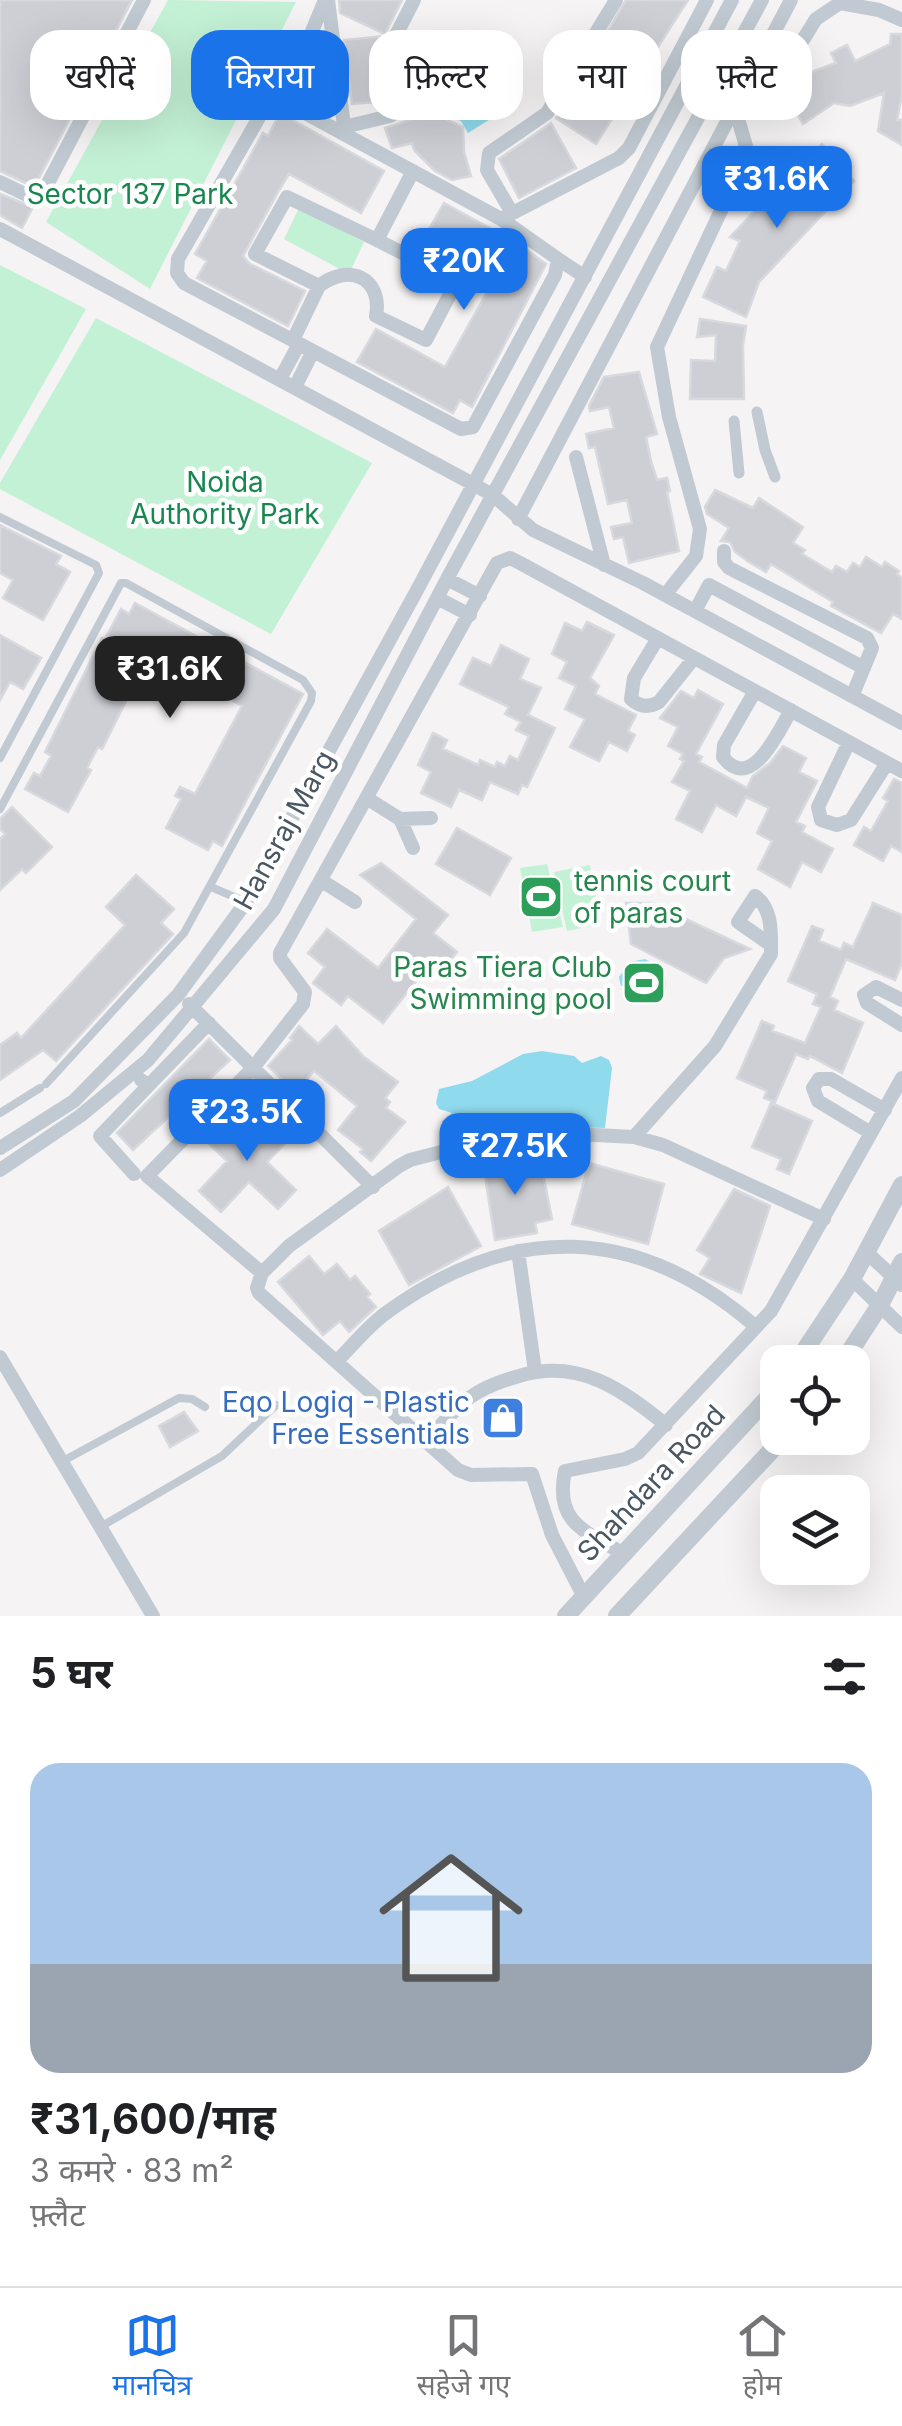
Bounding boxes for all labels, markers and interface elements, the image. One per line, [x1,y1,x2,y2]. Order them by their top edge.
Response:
chip: खरीदें [30,30,171,120]
chip: किराया [191,30,349,120]
chip: फ़िल्टर [369,30,523,120]
chip: नया [543,30,661,120]
chip: फ़्लैट [681,30,812,120]
pin: ₹31.6K [696,146,858,231]
text: ₹31.6K [724,159,830,198]
park label: Sector 137 Park [27,177,233,211]
pin: ₹20K [405,228,523,313]
text: ₹20K [422,241,506,280]
park label: Noida Authority Park [130,465,320,531]
pin: ₹31.6K [89,636,251,721]
text: ₹31.6K [117,649,223,688]
street label: Hansraj Marg [226,744,342,916]
place label: tennis court of paras [574,864,731,930]
sports icon: tennis court of paras [518,874,564,920]
place label: Paras Tiera Club Swimming pool [393,950,612,1016]
sports icon: Paras Tiera Club Swimming pool [621,960,667,1006]
pin: ₹23.5K [166,1079,328,1164]
text: ₹23.5K [191,1092,303,1131]
pin: ₹27.5K [434,1113,596,1198]
text: ₹27.5K [462,1126,569,1165]
map controls [760,1345,870,1585]
button: locate [760,1345,870,1455]
place label: Eqo Logiq - Plastic Free Essentials [222,1385,470,1451]
shop icon: Eqo Logiq - Plastic Free Essentials [480,1395,526,1441]
street label: Shahdara Road [570,1398,732,1568]
button: layers [760,1475,870,1585]
text: 5 घर [30,1647,113,1698]
icon: filters [817,1649,872,1704]
icon: home [361,1828,541,2008]
text: ₹31,600/माह [30,2093,276,2144]
text: 3 कमरे · 83 m² [30,2151,234,2190]
text: फ़्लैट [30,2195,85,2234]
tab: मानचित्र [112,2308,192,2406]
tab: सहेजे गए [417,2308,510,2406]
tab: होम [735,2308,790,2406]

